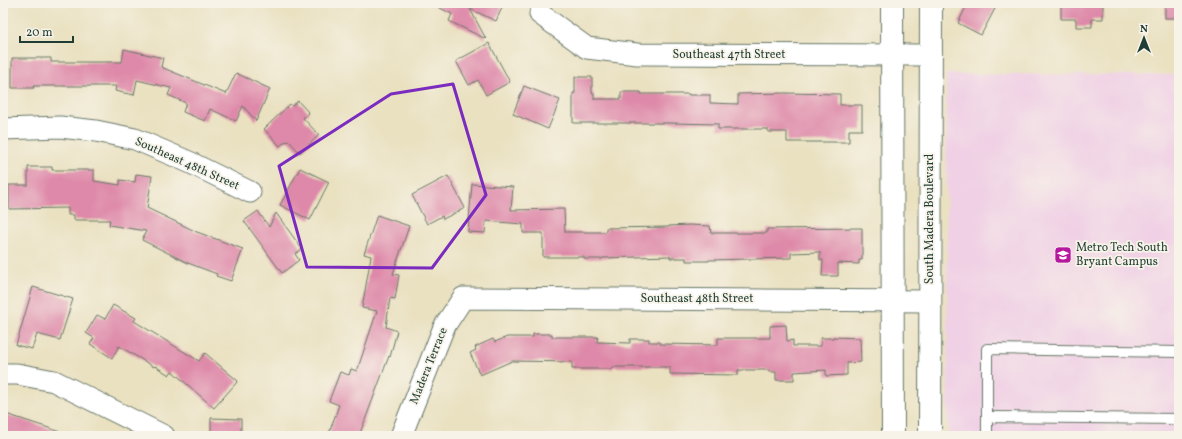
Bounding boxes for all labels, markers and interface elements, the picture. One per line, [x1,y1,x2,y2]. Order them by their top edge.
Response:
scale bar [20,18,73,44]
north arrow [1124,18,1164,58]
text: N [1140,22,1148,37]
text: 20 m [26,25,53,41]
street label: Southeast 47th Street [673,47,785,63]
street label: Southeast 48th Street [132,134,242,194]
street label: South Madera Boulevard [922,154,938,284]
place label: Metro Tech South Bryant Campus [1076,240,1168,270]
school or university icon: Metro Tech South Bryant Campus [1053,245,1073,265]
street label: Southeast 48th Street [641,291,753,307]
street label: Madera Terrace [406,325,452,407]

